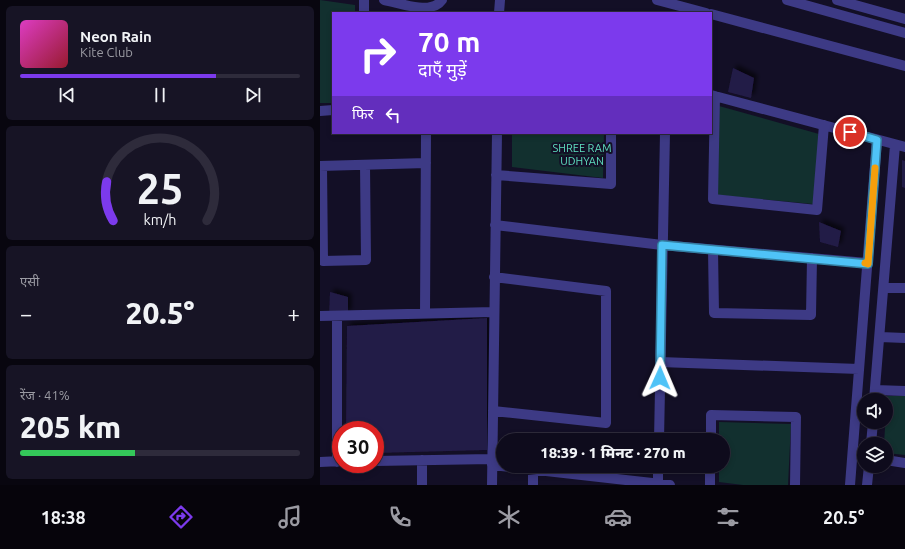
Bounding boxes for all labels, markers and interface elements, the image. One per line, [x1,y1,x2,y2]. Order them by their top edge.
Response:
text: 70 m [418,26,480,57]
text: Neon Rain [80,28,152,45]
icon: right [352,28,404,80]
text: Kite Club [80,45,133,59]
text: दाएँ मुड़ें [418,59,467,79]
icon: previous [56,84,78,106]
icon: pause [149,84,171,106]
icon: next [242,84,264,106]
icon: left [382,104,404,126]
text: फिर [352,105,374,122]
pin [833,115,867,149]
icon: arrive [839,121,861,143]
park label: SHREE RAM UDHYAN [552,142,612,167]
text: 25 [137,164,183,211]
text: km/h [144,211,176,227]
text: एसी [20,274,39,288]
text: 20.5° [125,296,195,330]
text: − [20,301,32,326]
text: + [288,301,300,326]
position arrow [639,357,681,399]
text: रेंज · 41% [20,388,70,402]
map controls [857,393,893,473]
button: sound [857,393,893,429]
text: 205 km [20,410,121,444]
speed limit sign: 30 [332,421,384,473]
button: layers [857,437,893,473]
text: 18:39 · 1 मिनट · 270 m [540,444,686,461]
icon: directions [167,503,195,531]
icon: music [276,503,304,531]
icon: phone [386,503,414,531]
icon: climate [495,503,523,531]
icon: car [604,503,632,531]
icon: filters [714,503,742,531]
text: 18:38 [41,507,86,527]
text: 20.5° [823,507,864,527]

